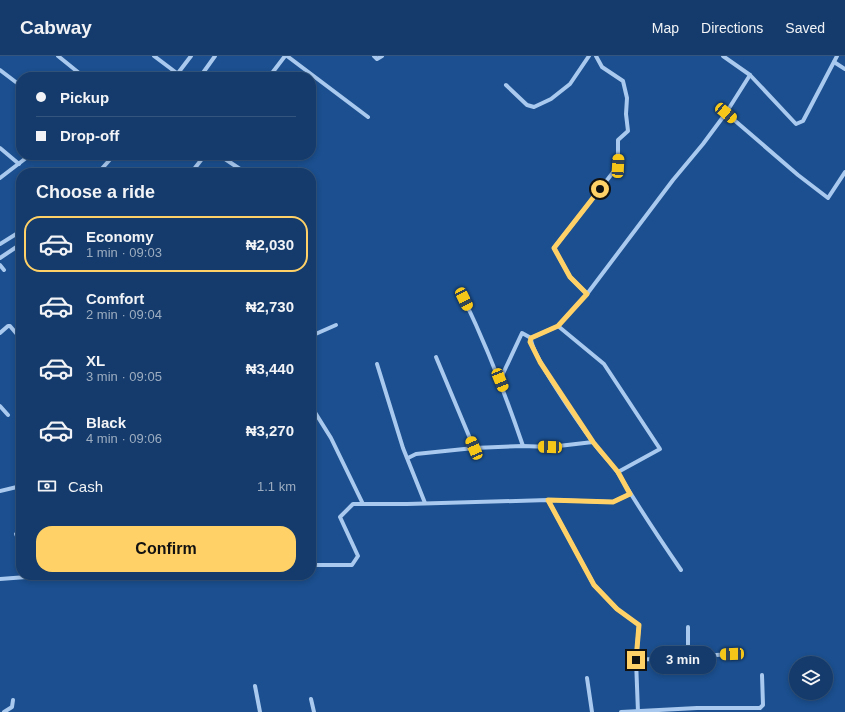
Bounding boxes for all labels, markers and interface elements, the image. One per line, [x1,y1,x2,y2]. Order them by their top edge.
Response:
text: Cabway [20,17,92,38]
text: Map [652,20,679,36]
text: Directions [701,20,763,36]
text: Saved [785,20,825,36]
text: Pickup [60,89,109,106]
car [713,101,739,125]
text: Drop-off [60,127,119,144]
car [611,154,625,178]
route start [591,180,609,198]
text: Choose a ride [36,182,155,202]
icon: car [38,226,74,262]
text: Economy [86,228,154,245]
text: ₦2,030 [246,236,294,253]
text: 1 min · 09:03 [86,245,162,260]
car [453,286,475,312]
icon: car [38,288,74,324]
text: Comfort [86,290,144,307]
text: ₦2,730 [246,298,294,315]
text: 2 min · 09:04 [86,307,162,322]
icon: car [38,350,74,386]
text: XL [86,352,105,369]
text: ₦3,440 [246,360,294,377]
car [490,367,510,393]
text: 3 min · 09:05 [86,369,162,384]
icon: car [38,412,74,448]
text: Black [86,414,126,431]
text: ₦3,270 [246,422,294,439]
text: 4 min · 09:06 [86,431,162,446]
car [464,435,484,461]
car [538,441,562,453]
icon: cash [36,475,58,497]
text: Cash [68,478,103,495]
text: 1.1 km [257,479,296,494]
button: Confirm [36,526,296,572]
callout: 3 min [650,646,716,674]
car [720,648,744,660]
route end [627,651,645,669]
text: 3 min [666,652,700,667]
map controls [789,656,833,700]
button: layers [789,656,833,700]

